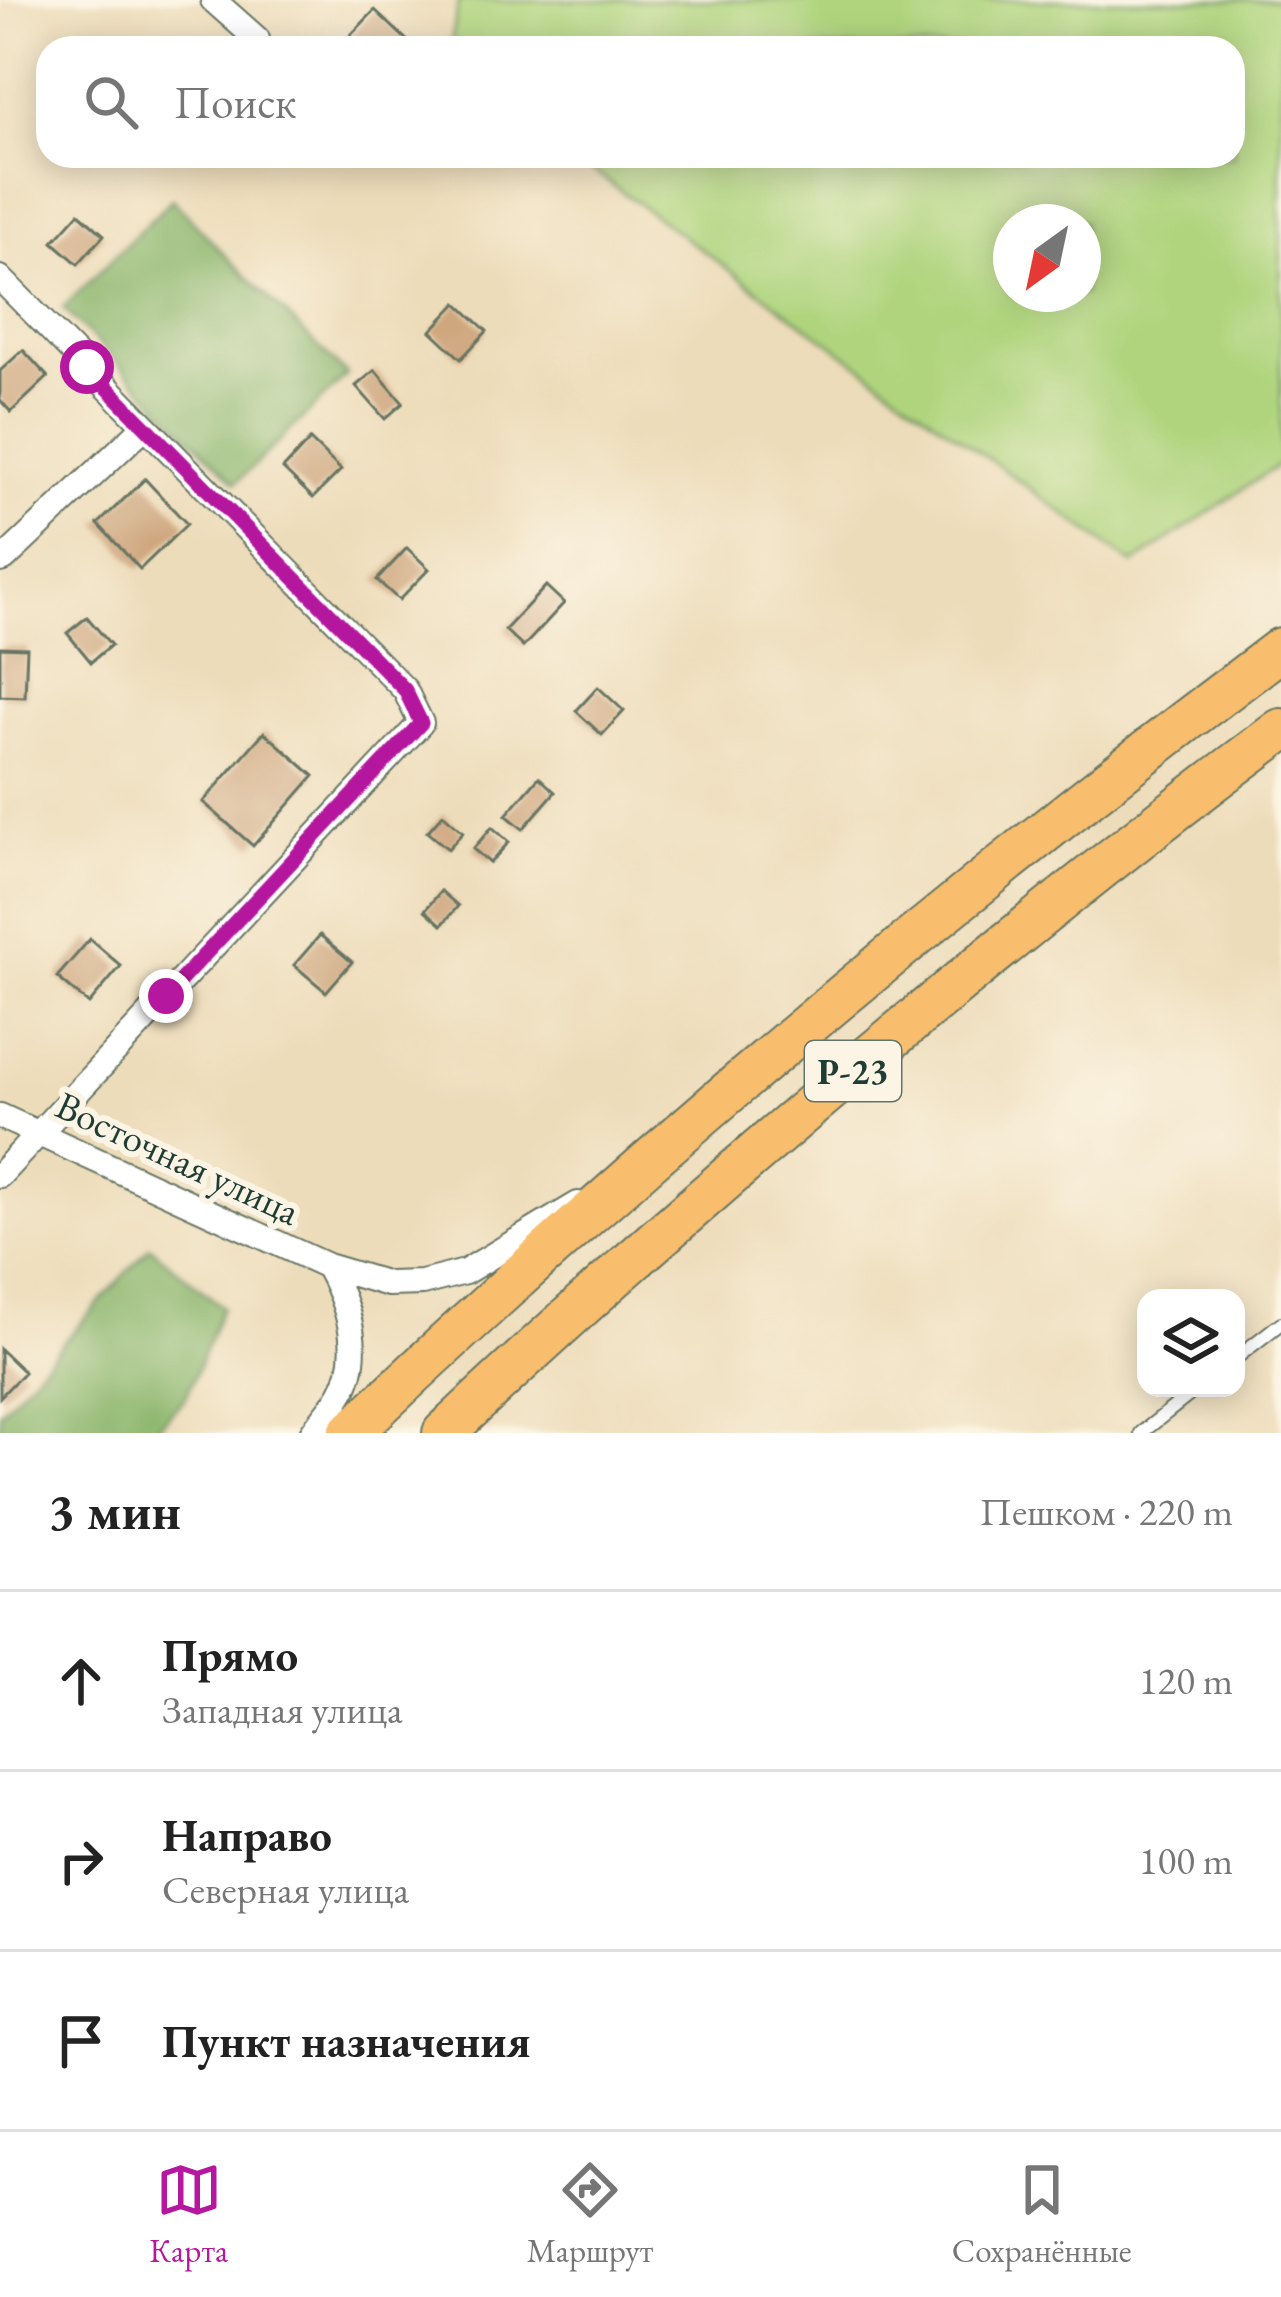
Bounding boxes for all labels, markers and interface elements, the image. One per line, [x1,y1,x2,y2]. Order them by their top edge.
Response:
search box [36,36,1245,168]
icon: search [78,69,144,135]
text: Поиск [174,73,296,131]
north arrow [993,204,1101,312]
route start [60,340,114,394]
route end [139,969,193,1023]
road number: Р-23 [805,1041,901,1101]
street label: Восточная улица [48,1079,308,1237]
map controls [1137,1289,1245,1397]
button: layers [1137,1289,1245,1397]
text: 3 мин [48,1478,181,1544]
text: Пешком · 220 m [980,1486,1233,1537]
text: Прямо [162,1626,298,1684]
icon: ahead [48,1648,114,1714]
text: 120 m [1139,1655,1233,1706]
text: Западная улица [162,1684,403,1735]
text: Направо [162,1806,332,1864]
icon: right [48,1828,114,1894]
text: 100 m [1139,1835,1233,1886]
text: Северная улица [162,1864,409,1915]
icon: arrive [48,2008,114,2074]
text: Пункт назначения [162,2012,531,2070]
tab: Карта [149,2157,228,2272]
tab: Маршрут [527,2157,653,2272]
tab: Сохранённые [952,2157,1132,2272]

